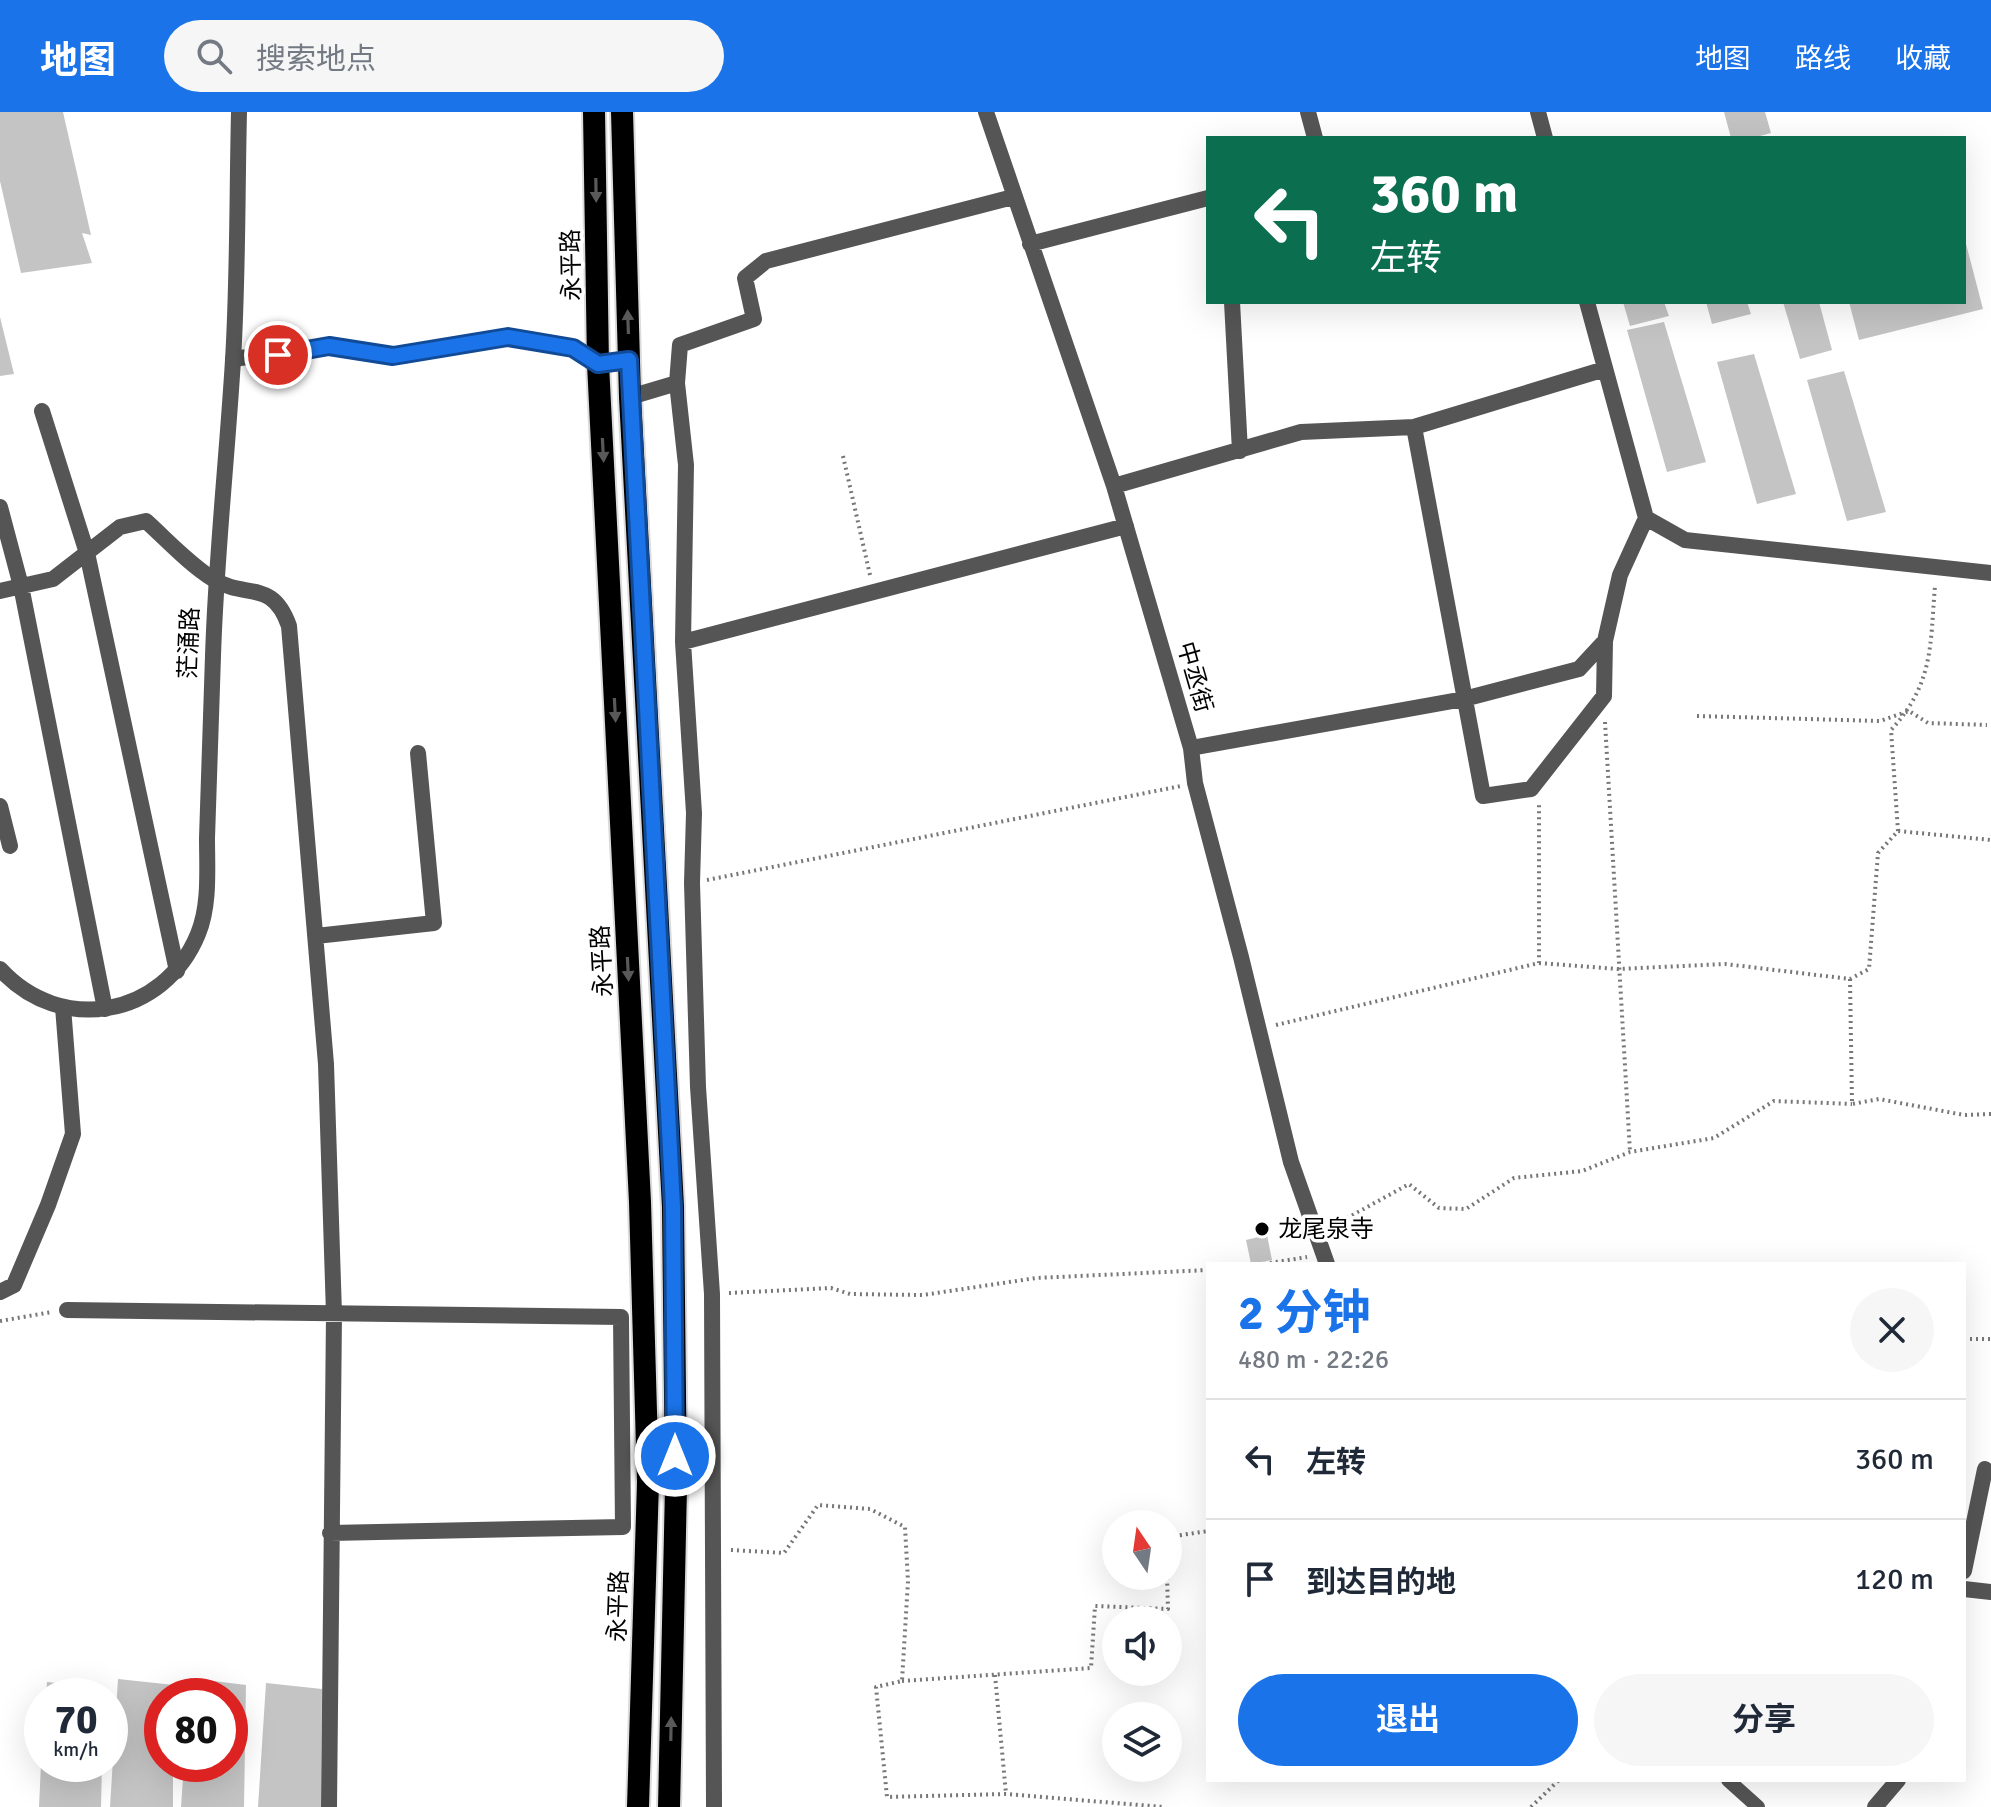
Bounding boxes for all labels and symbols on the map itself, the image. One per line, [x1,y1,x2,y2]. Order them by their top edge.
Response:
one-way arrow [589,178,602,203]
street label: 永平路 [555,229,587,301]
one-way arrow [621,309,634,334]
pin [244,321,312,389]
one-way arrow [596,438,609,463]
street label: 茫涌路 [173,606,205,680]
street label: 中丞街 [1171,638,1219,716]
one-way arrow [609,698,622,723]
street label: 永平路 [585,924,619,998]
one-way arrow [622,957,635,982]
place label: 龙尾泉寺 [1278,1214,1374,1244]
marker: 龙尾泉寺 [1253,1220,1271,1238]
position arrow [633,1414,717,1498]
north arrow [1102,1510,1182,1590]
street label: 永平路 [602,1569,634,1643]
speed limit sign: 80 [144,1678,248,1782]
one-way arrow [665,1716,677,1741]

